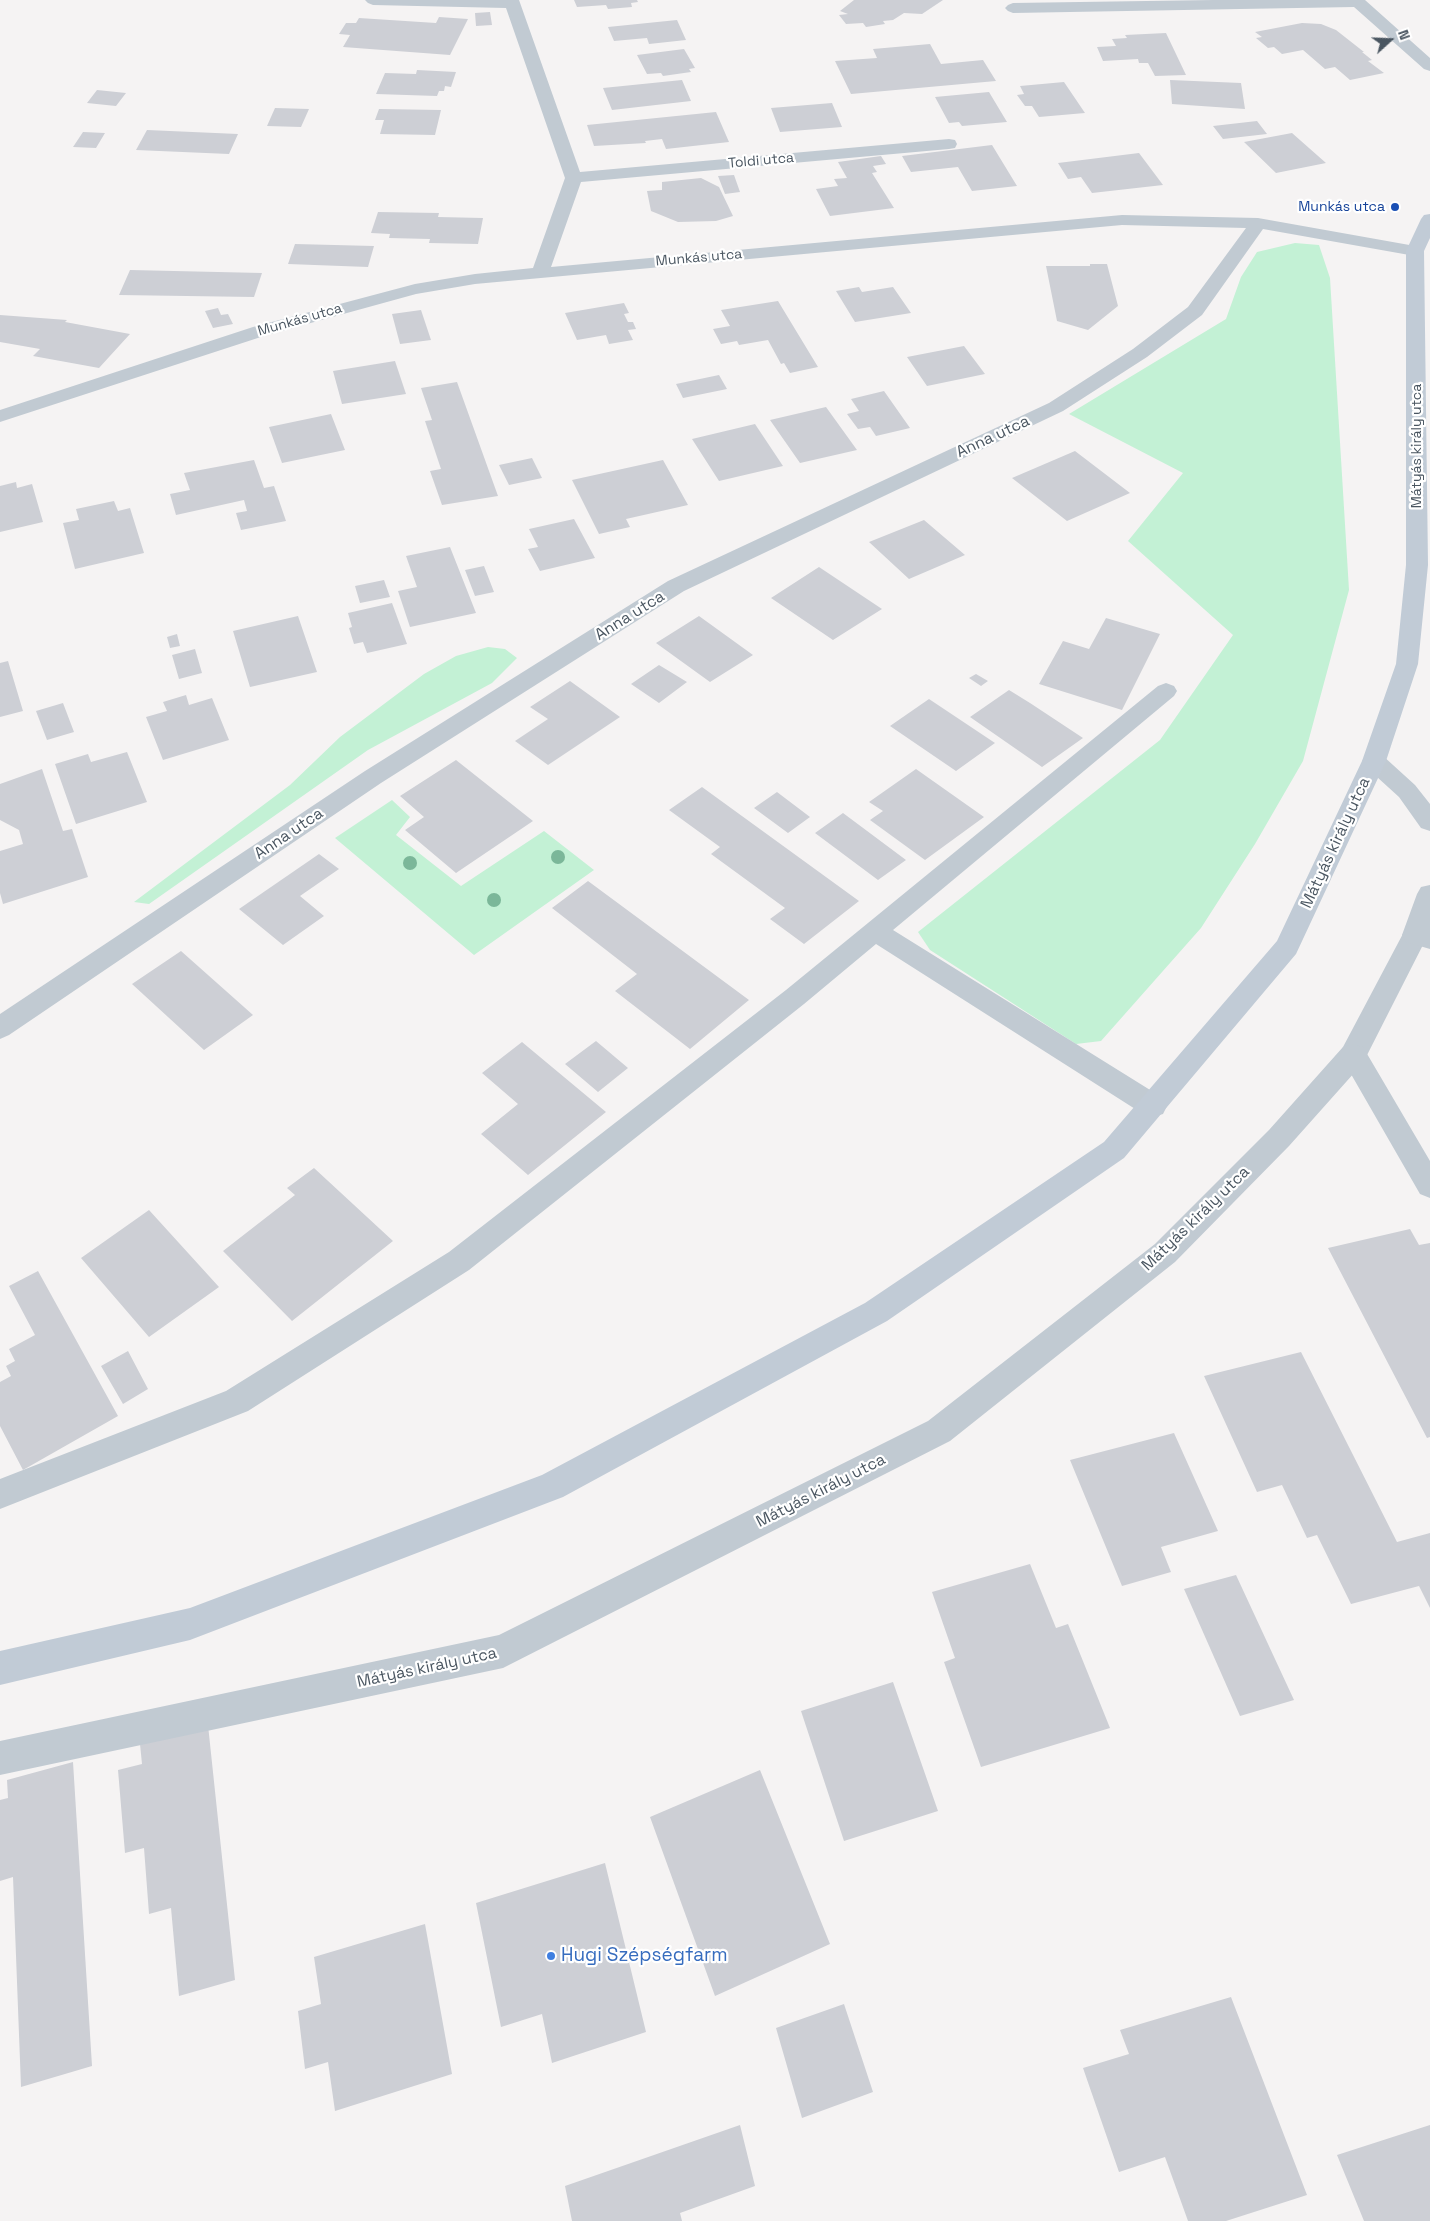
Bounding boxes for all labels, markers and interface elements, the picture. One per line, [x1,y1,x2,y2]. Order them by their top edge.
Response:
north arrow [1365,15,1415,65]
text: N [1394,27,1414,42]
street label: Toldi utca [727,150,795,172]
place label: Munkás utca [1298,199,1385,215]
marker: Munkás utca [1389,201,1401,213]
street label: Munkás utca [655,246,743,270]
street label: Munkás utca [256,300,344,340]
street label: Mátyás király utca [1409,384,1425,508]
street label: Anna utca [953,412,1033,462]
street label: Anna utca [592,587,668,645]
street label: Mátyás király utca [1297,774,1375,912]
street label: Anna utca [251,804,327,864]
street label: Mátyás király utca [1138,1163,1254,1275]
street label: Mátyás király utca [753,1450,889,1532]
street label: Mátyás király utca [355,1644,499,1692]
place label: Hugi Szépségfarm [561,1945,728,1967]
marker: Hugi Szépségfarm [545,1950,557,1962]

